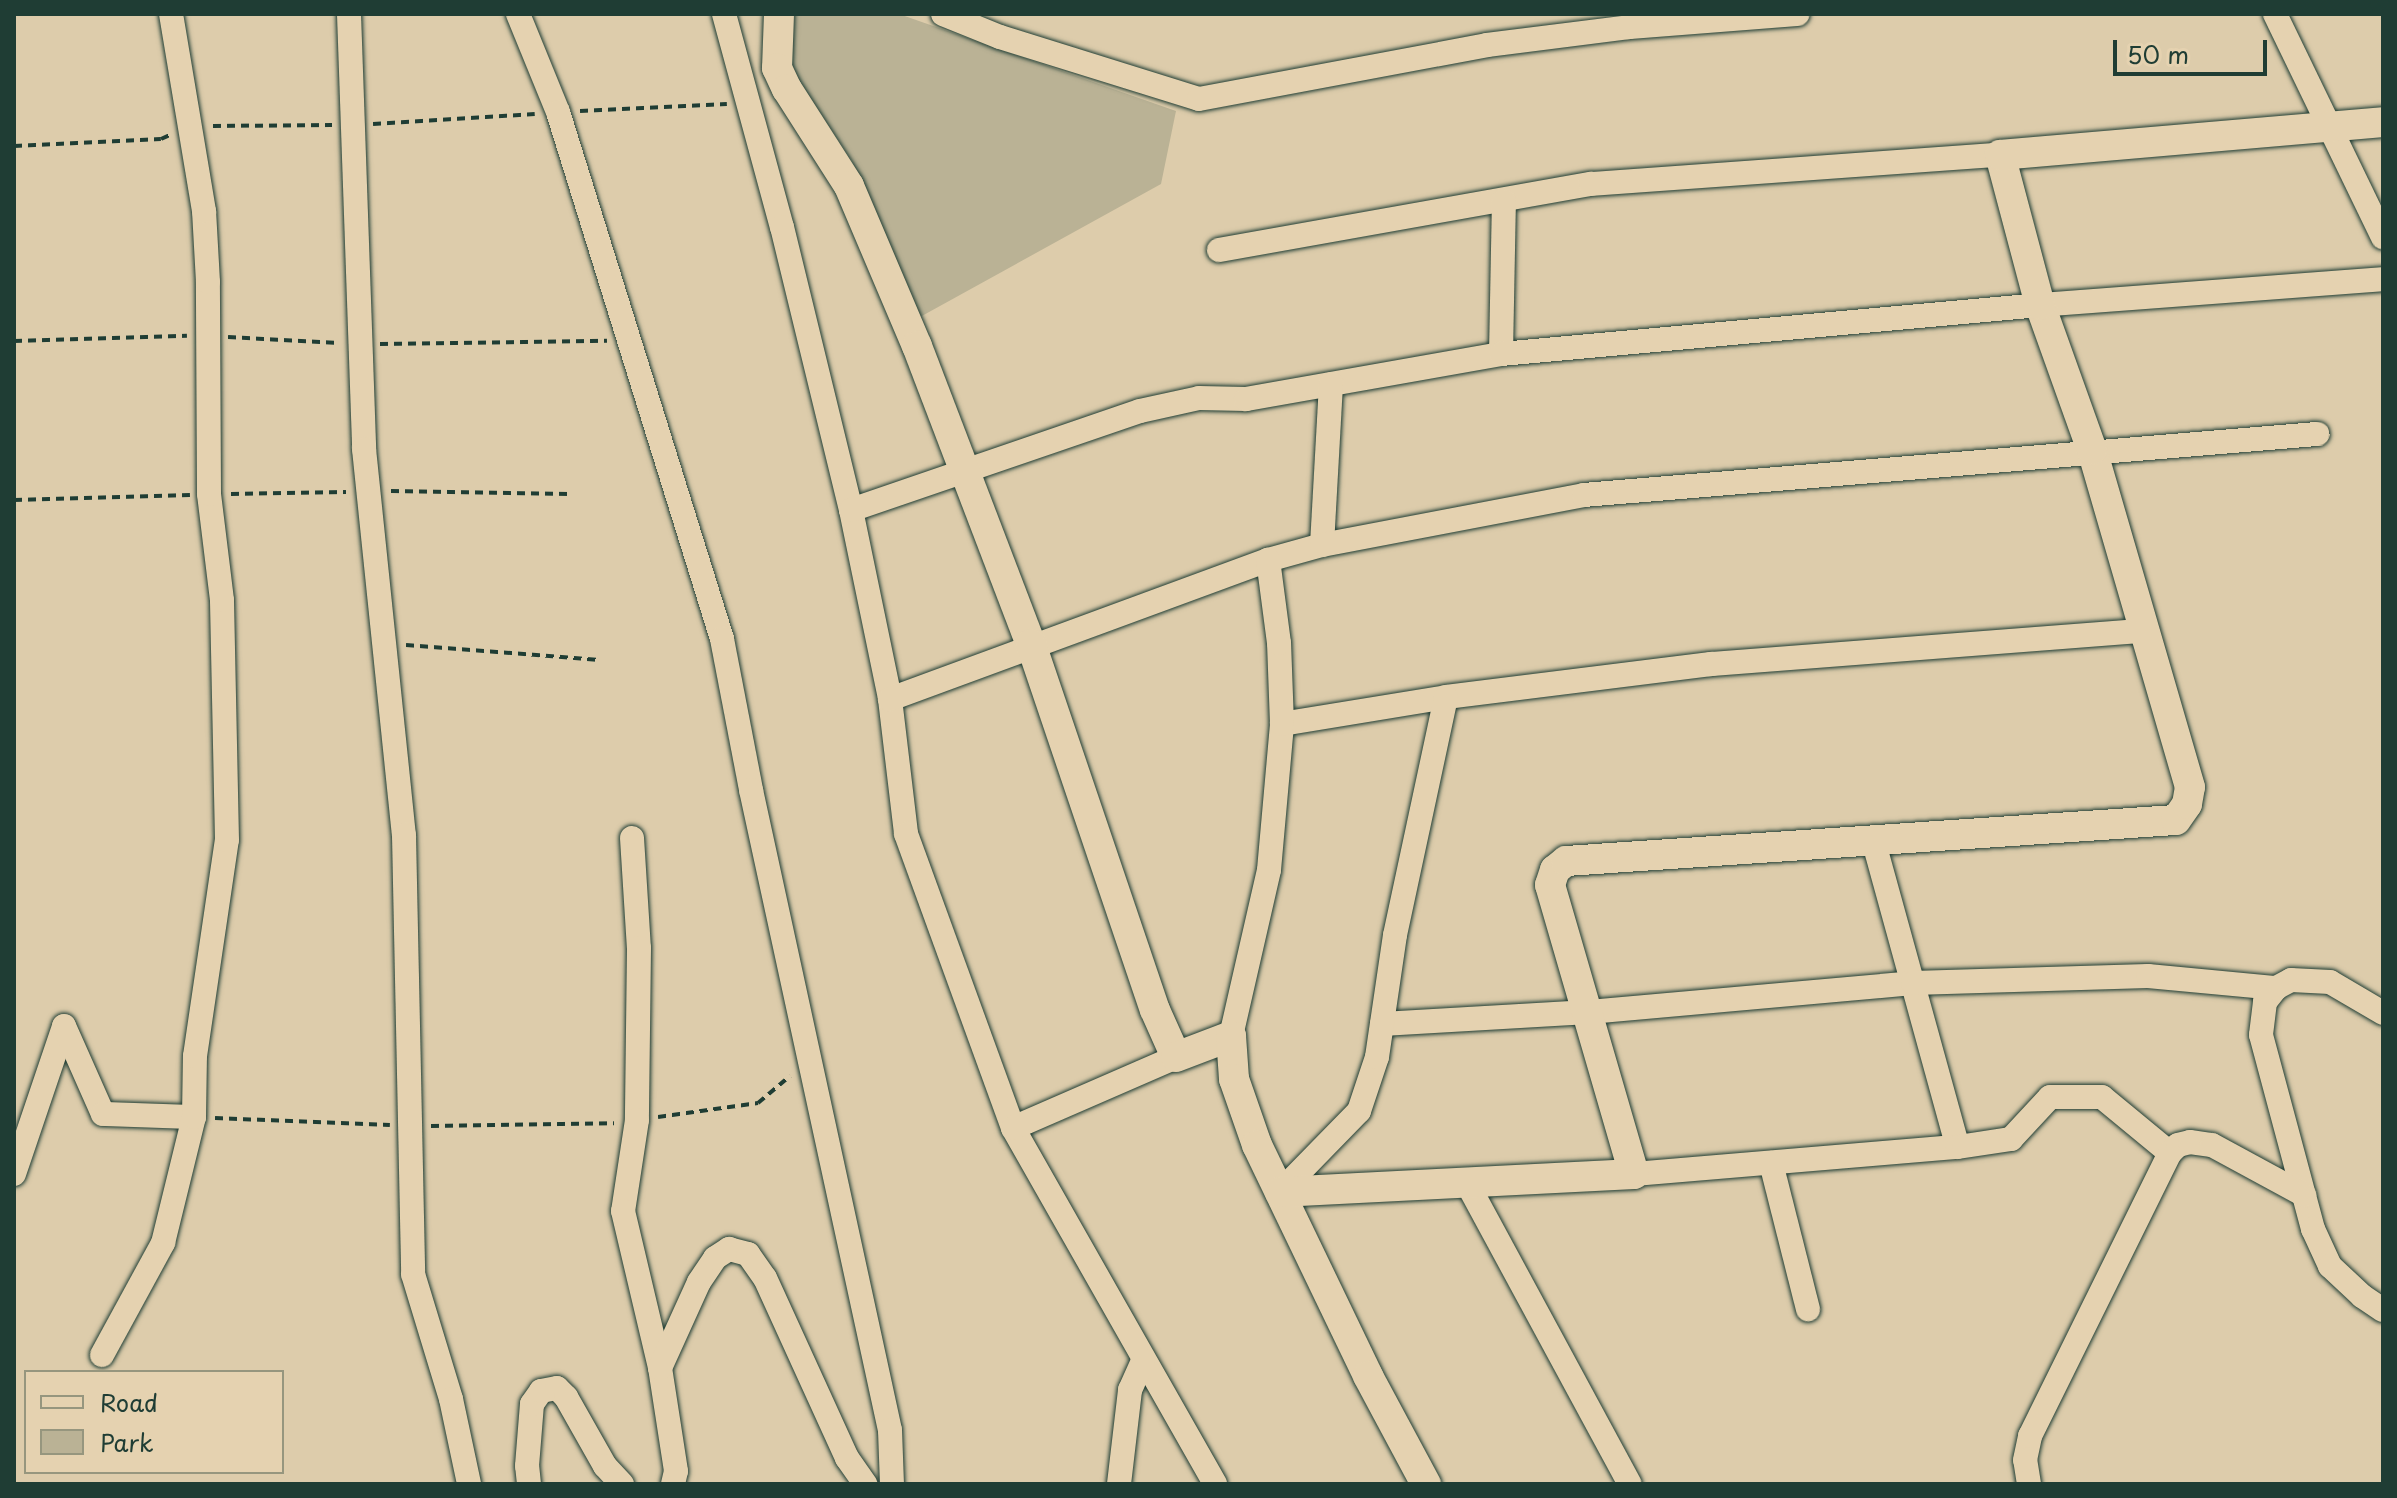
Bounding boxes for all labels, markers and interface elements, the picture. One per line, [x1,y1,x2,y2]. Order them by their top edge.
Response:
scale bar [2117,24,2271,74]
text: 50 m [2127,36,2189,72]
legend [24,1370,284,1474]
text: Road [100,1384,158,1420]
text: Park [100,1424,154,1460]

